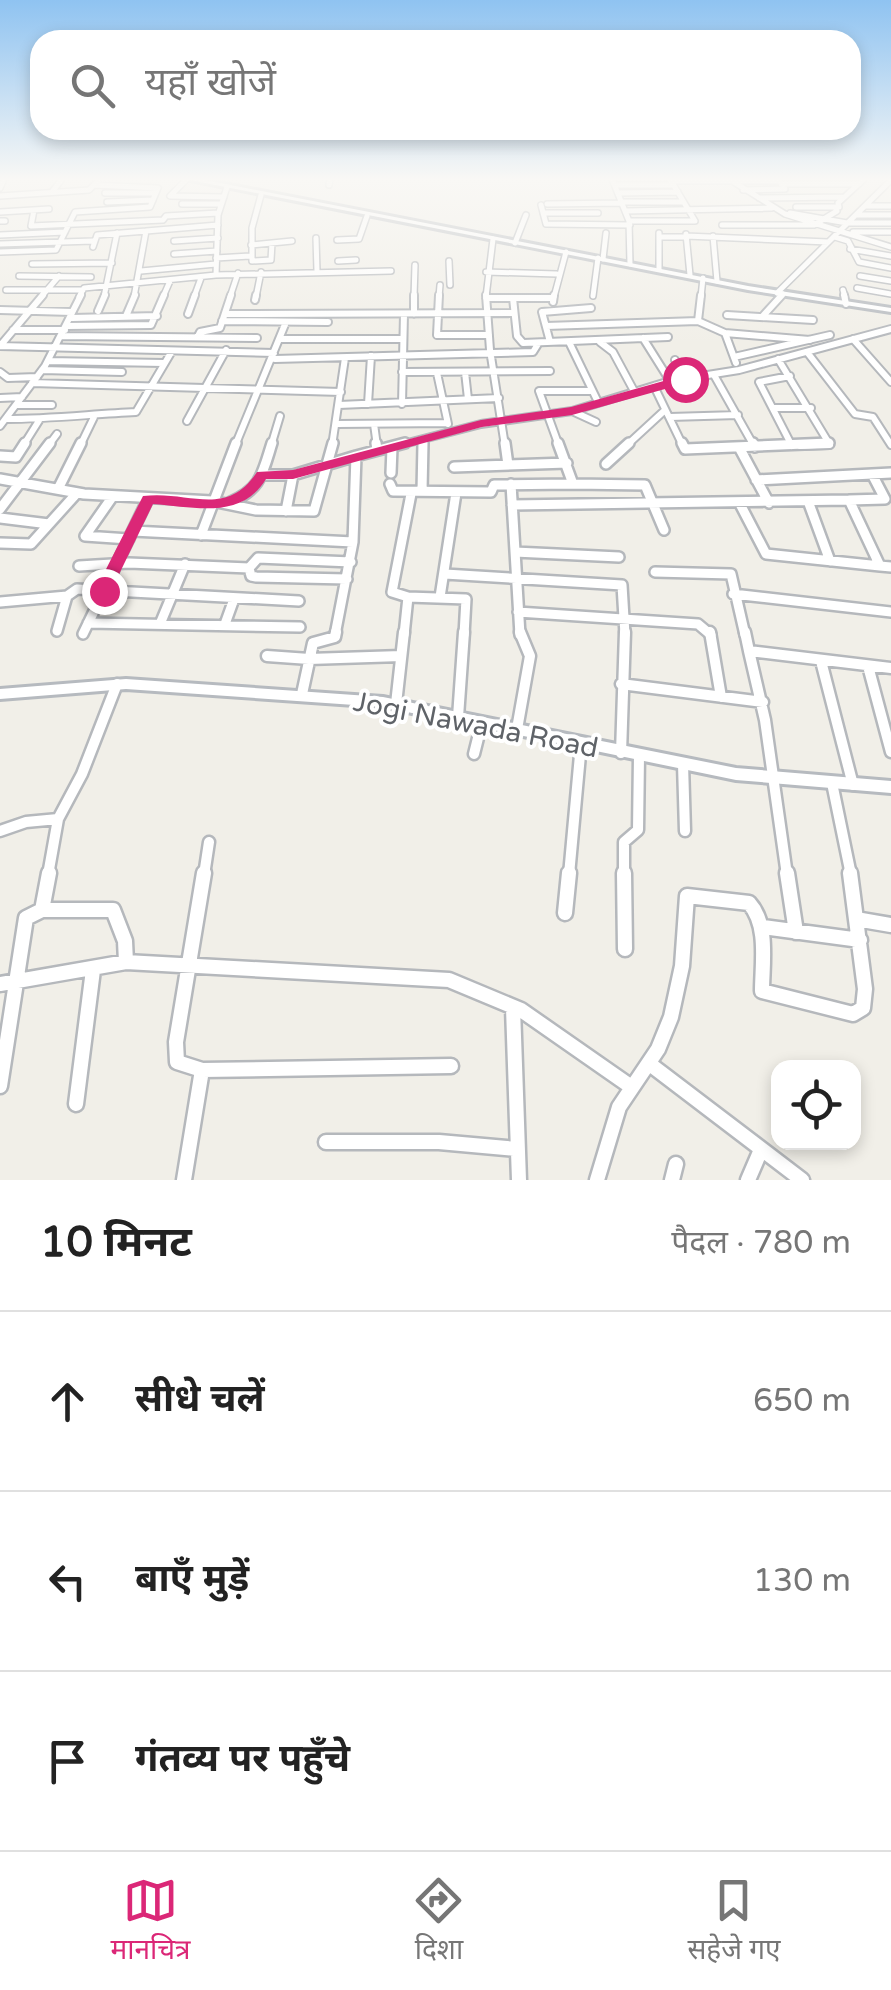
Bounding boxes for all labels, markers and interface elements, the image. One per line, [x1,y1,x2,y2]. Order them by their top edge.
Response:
search box [30,30,861,140]
icon: search [65,58,120,113]
text: यहाँ खोजें [145,60,276,106]
route start [663,357,709,403]
route end [82,569,128,615]
street label: Jogi Nawada Road [350,685,601,765]
map controls [771,1060,861,1150]
button: locate [771,1060,861,1150]
text: 10 मिनट [40,1217,192,1268]
text: पैदल · 780 m [671,1224,851,1262]
icon: ahead [40,1374,95,1429]
text: सीधे चलें [135,1376,265,1422]
text: 650 m [753,1382,851,1420]
icon: left [40,1554,95,1609]
text: बाएँ मुड़ें [135,1556,249,1602]
text: 130 m [753,1562,851,1600]
icon: arrive [40,1734,95,1789]
text: गंतव्य पर पहुँचे [135,1736,350,1782]
tab: मानचित्र [110,1873,191,1970]
tab: दिशा [411,1873,466,1970]
tab: सहेजे गए [687,1873,781,1970]

